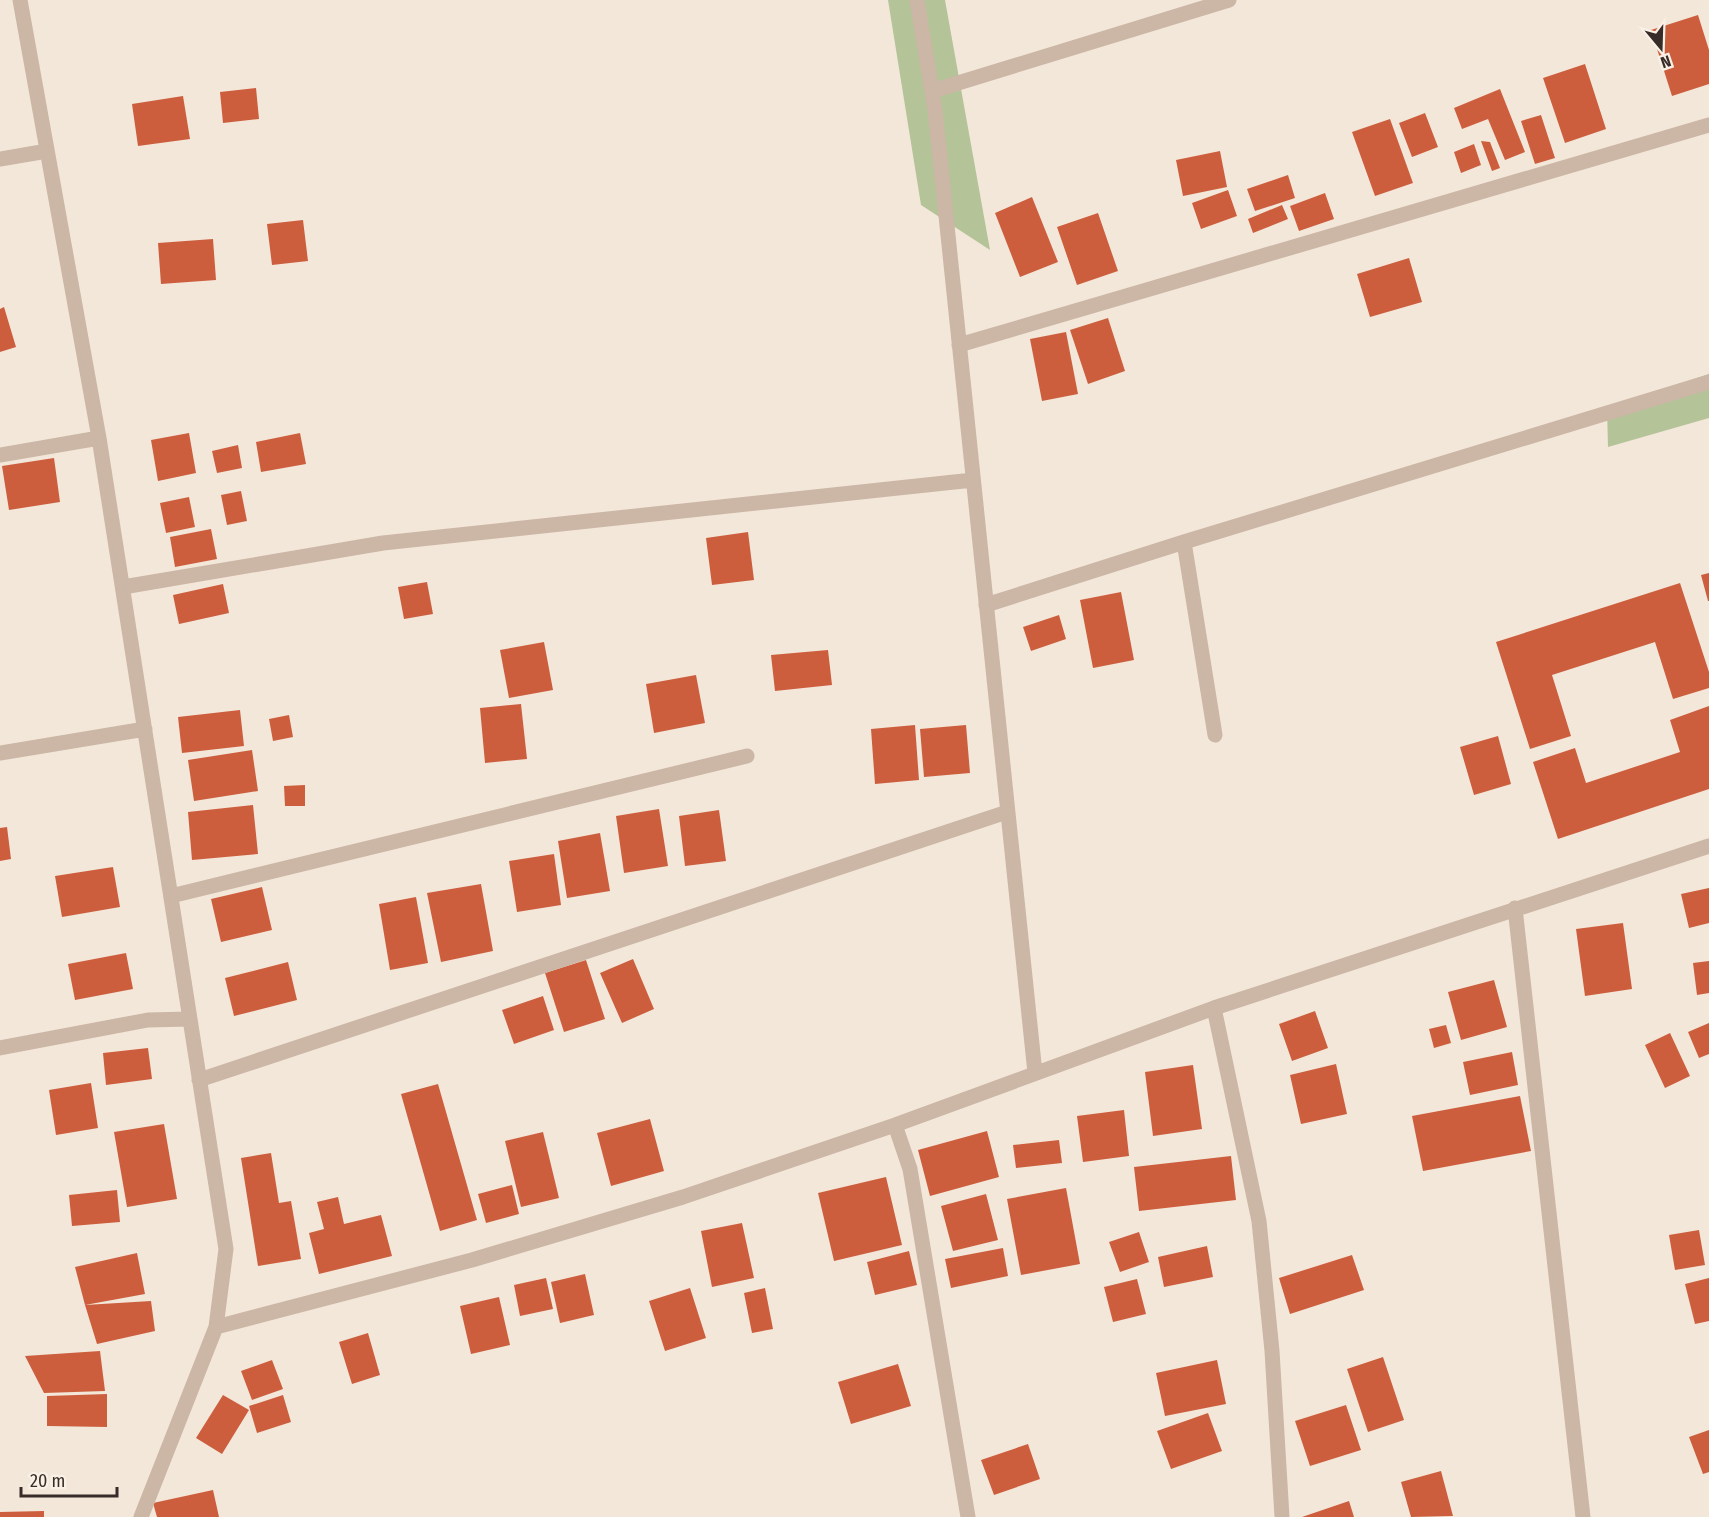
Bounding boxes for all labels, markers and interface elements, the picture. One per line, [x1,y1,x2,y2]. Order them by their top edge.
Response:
north arrow [1631,18,1691,78]
text: N [1658,51,1673,72]
scale bar [21,1460,117,1498]
text: 20 m [30,1470,65,1492]

